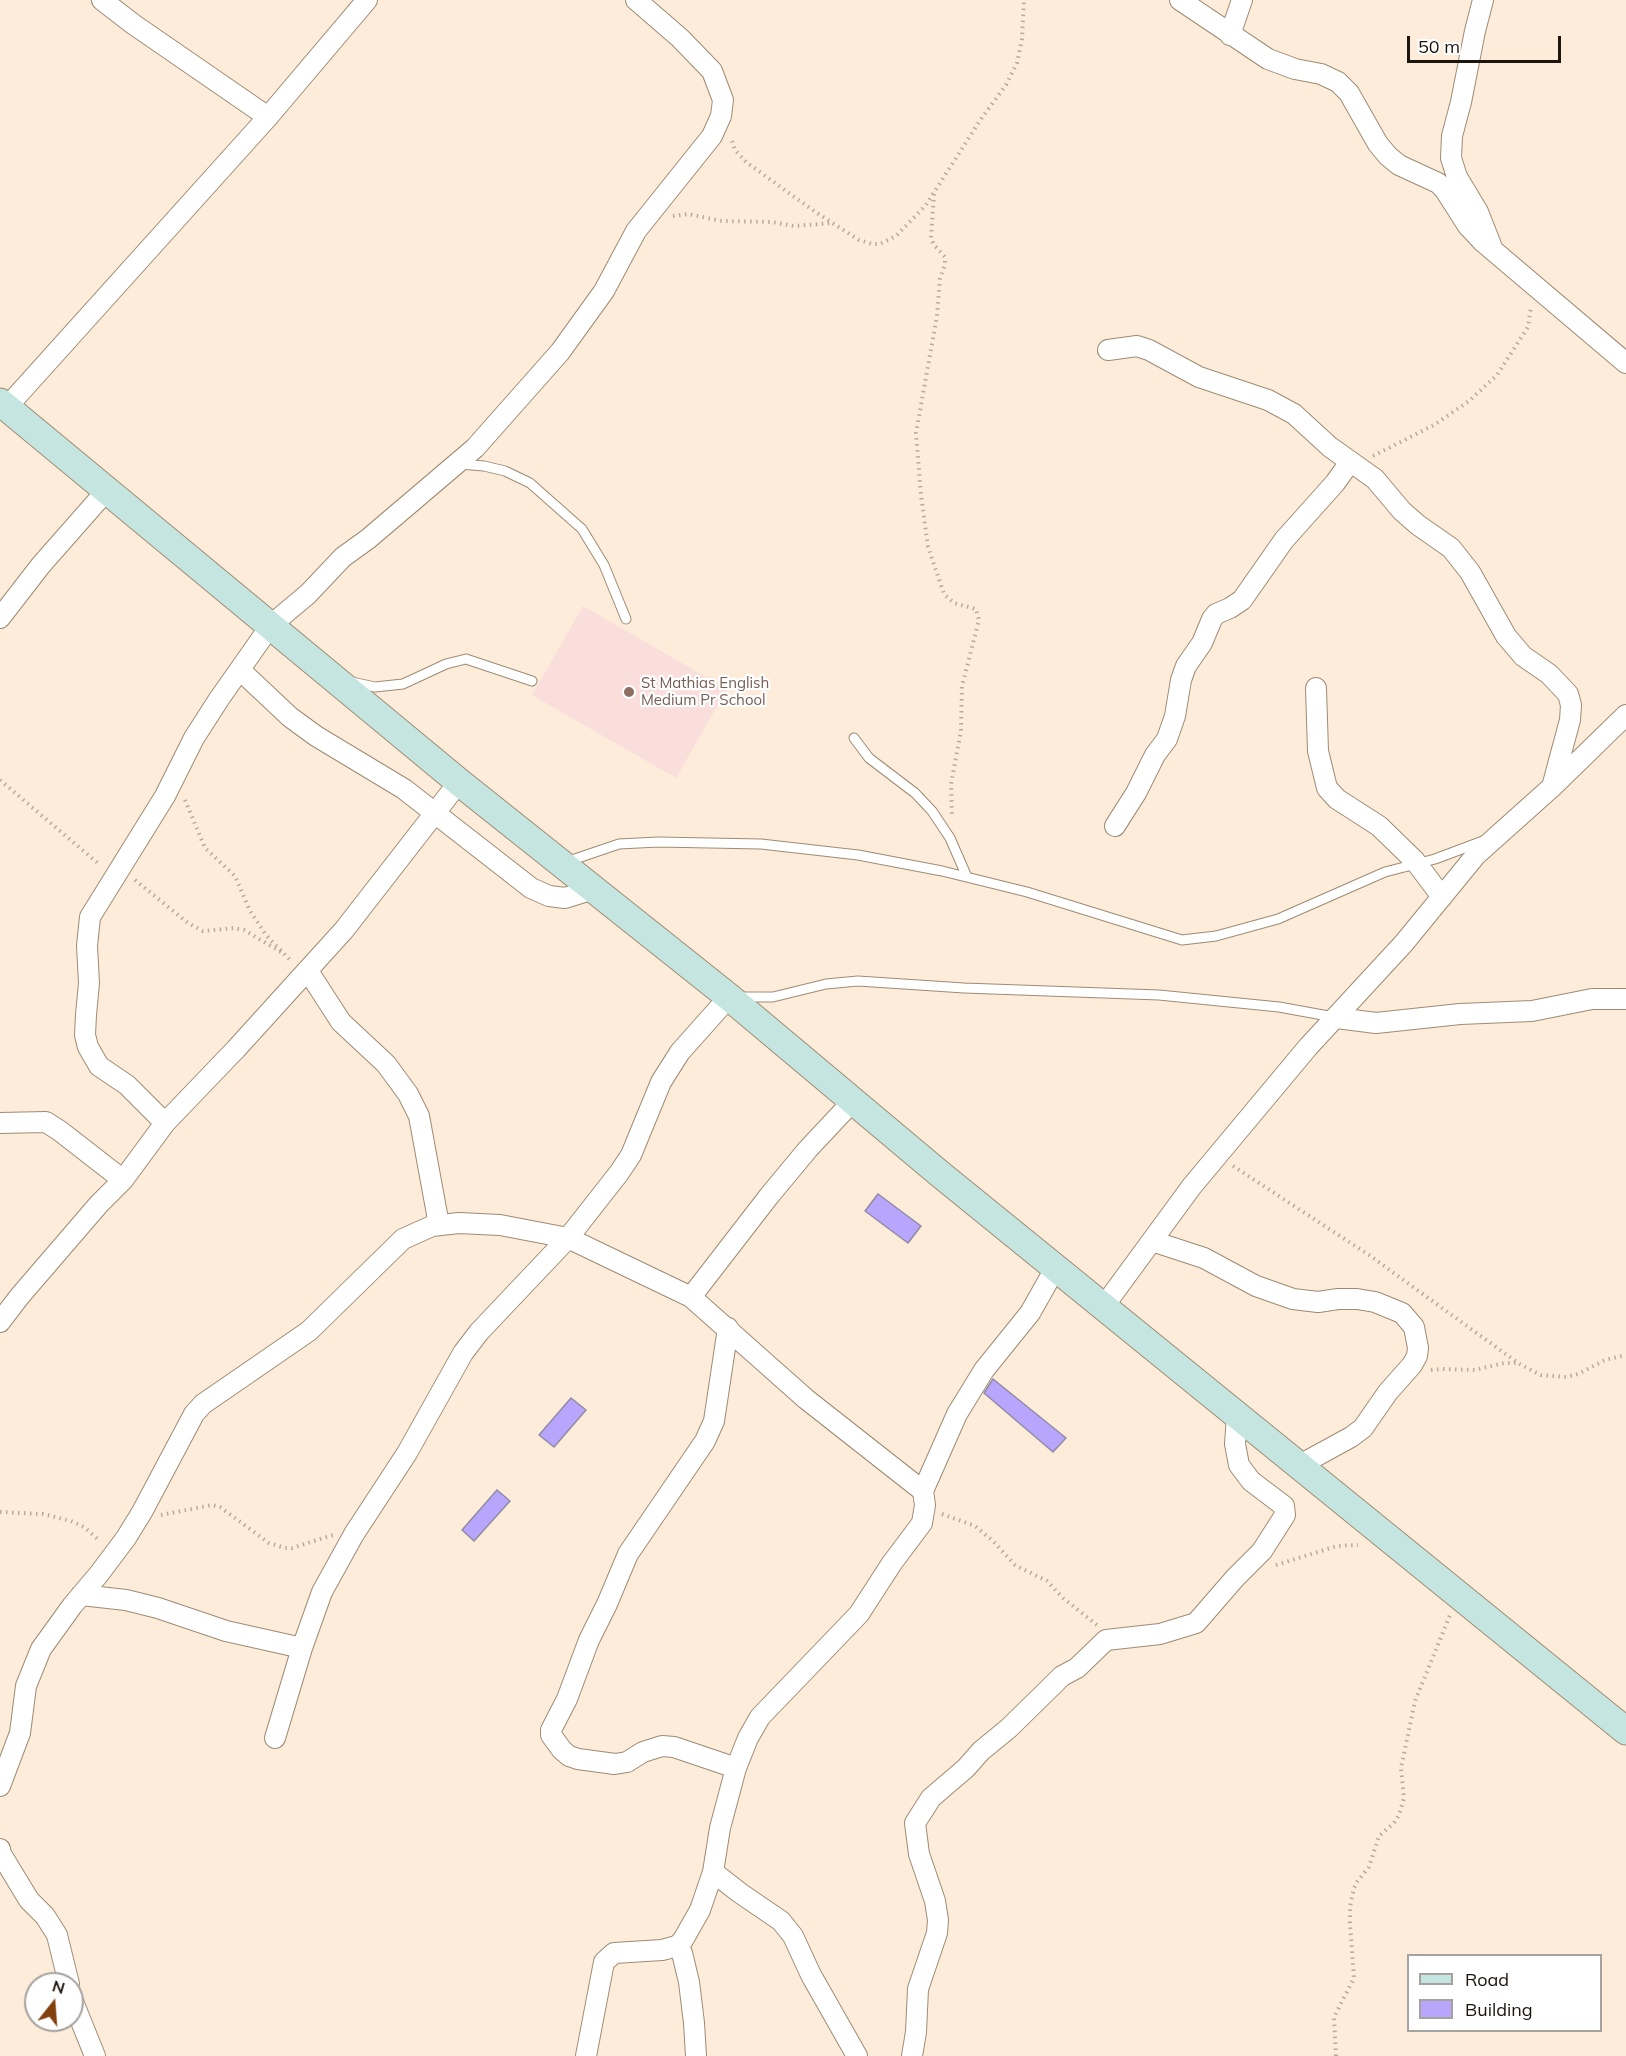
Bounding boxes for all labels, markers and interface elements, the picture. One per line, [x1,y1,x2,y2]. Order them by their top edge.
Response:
scale bar [1410,24,1564,62]
text: 50 m [1418,35,1460,58]
place label: St Mathias English Medium Pr School [641,674,769,709]
marker: St Mathias English Medium Pr School [622,685,636,699]
legend [1407,1954,1602,2032]
text: Road [1465,1968,1509,1991]
north arrow [24,1972,84,2032]
text: N [50,1975,67,1998]
text: Building [1465,1998,1533,2021]

